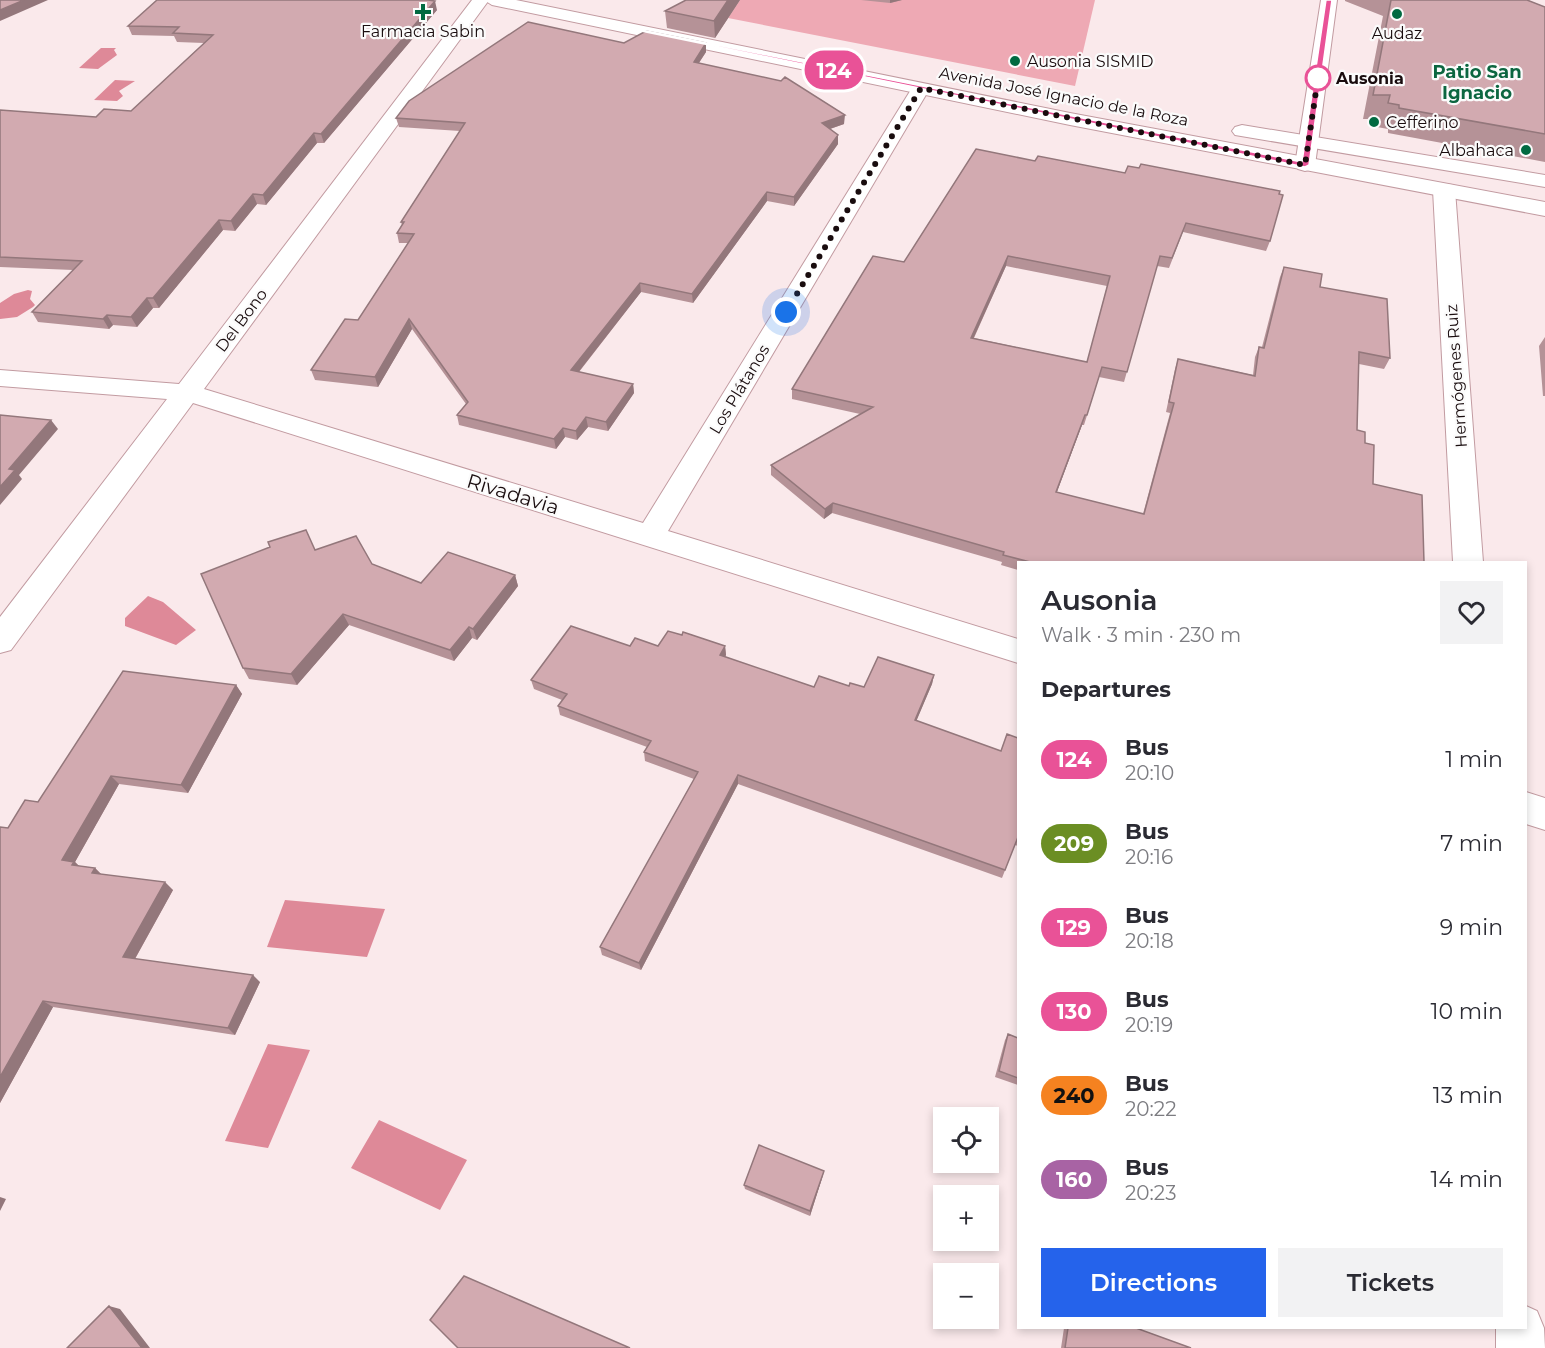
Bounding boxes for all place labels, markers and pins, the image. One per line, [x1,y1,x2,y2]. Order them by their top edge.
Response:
marker: Farmacia Sabin [416,5,430,19]
marker: Audaz [1390,7,1404,21]
place label: Farmacia Sabin [361,22,485,41]
place label: Audaz [1372,24,1422,43]
place label: Ausonia SISMID [1027,52,1154,71]
marker: Ausonia SISMID [1008,54,1022,68]
marker: Ausonia [1305,65,1331,91]
place label: Ausonia [1335,69,1404,88]
place label: Cefferino [1386,113,1459,132]
marker: Cefferino [1367,115,1381,129]
place label: Albahaca [1439,141,1514,160]
marker: Albahaca [1519,143,1533,157]

